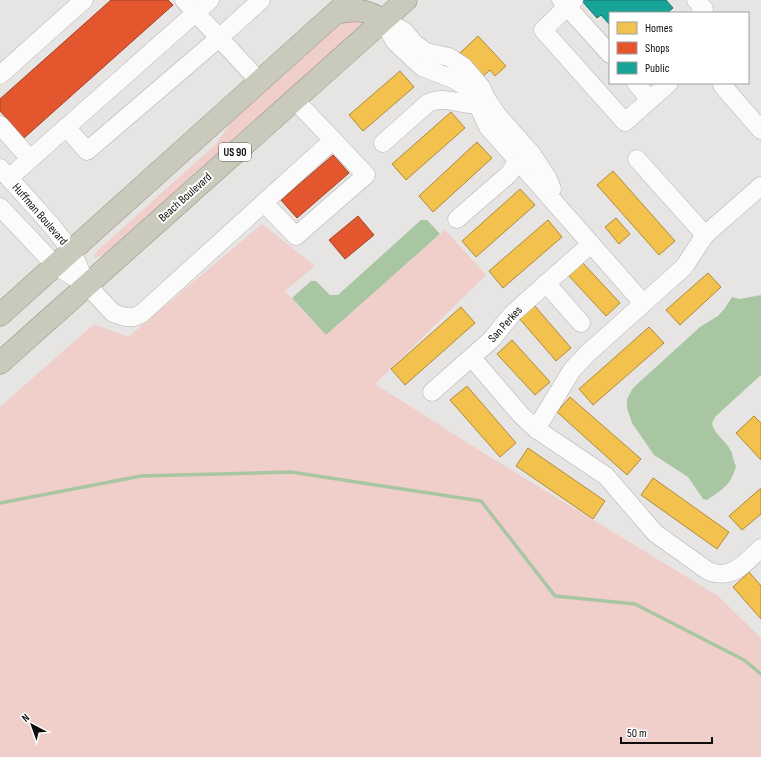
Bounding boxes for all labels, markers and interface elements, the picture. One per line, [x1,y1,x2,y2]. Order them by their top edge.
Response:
legend [609,12,749,84]
text: Homes [645,21,673,36]
text: Shops [645,41,670,56]
text: Public [645,61,670,76]
road number: US 90 [219,143,251,161]
street label: Beach Boulevard [156,170,215,225]
street label: Huffman Boulevard [9,180,71,248]
street label: San Perkes [485,303,526,346]
north arrow [12,705,52,745]
text: N [19,711,32,725]
scale bar [621,719,712,745]
text: 50 m [627,726,647,741]

